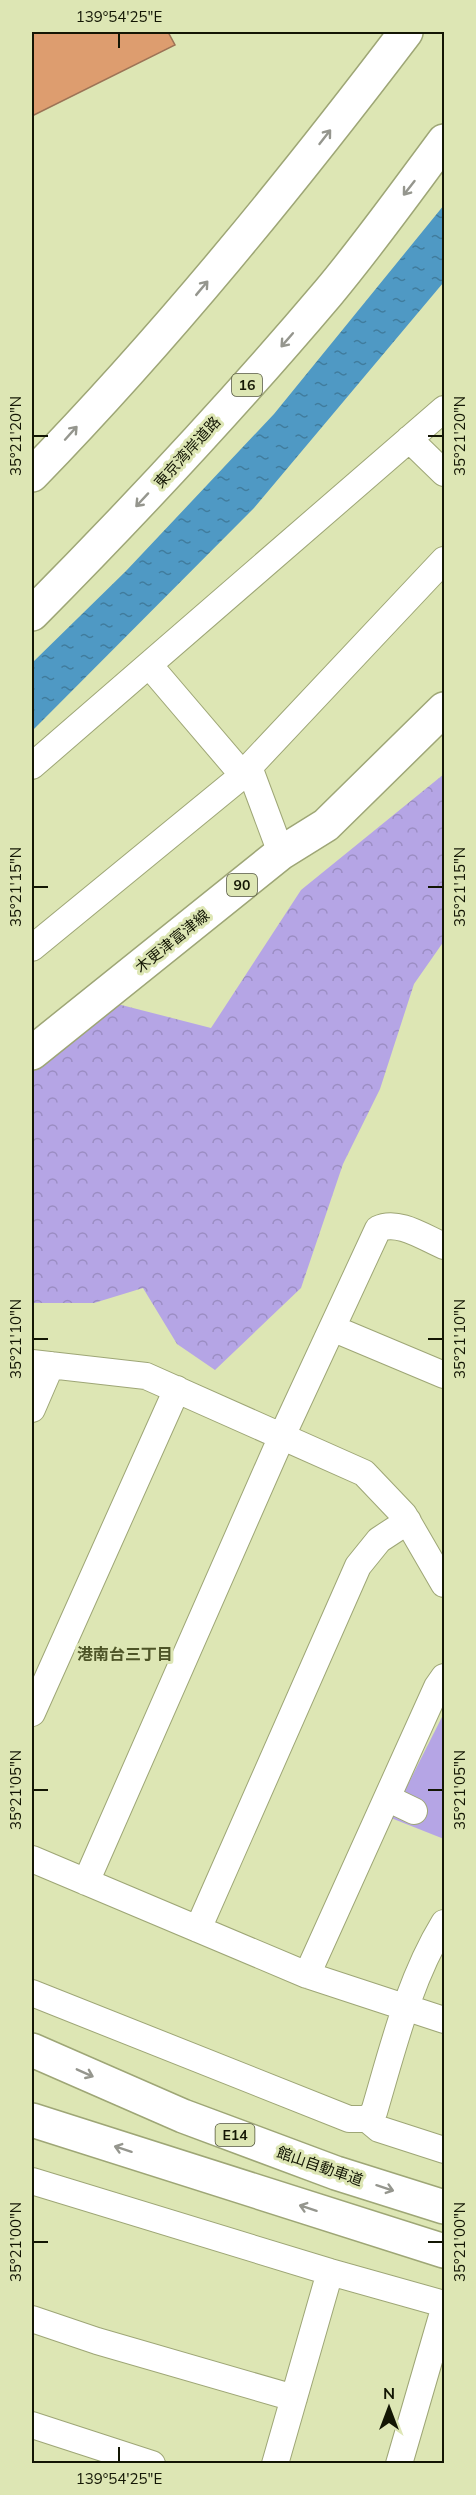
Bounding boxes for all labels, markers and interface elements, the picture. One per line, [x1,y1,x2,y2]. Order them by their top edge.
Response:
text: 139°54'25"E [76,7,162,26]
one-way arrow [319,129,332,145]
one-way arrow [403,180,416,196]
one-way arrow [195,281,209,296]
one-way arrow [280,332,294,347]
road number: 16 [232,374,262,396]
text: 35°21'20"N [6,396,25,476]
text: 35°21'20"N [450,396,469,476]
street label: 東京湾岸道路 [150,412,224,492]
one-way arrow [64,425,79,440]
one-way arrow [135,493,150,508]
text: 35°21'15"N [6,847,25,927]
text: 35°21'15"N [450,847,469,927]
road number: 90 [227,874,257,896]
street label: 木更津富津線 [131,905,213,977]
text: 35°21'10"N [6,1299,25,1379]
text: 35°21'10"N [450,1299,469,1379]
district label: 港南台三丁目 [77,1644,173,1664]
text: 35°21'05"N [6,1750,25,1830]
text: 35°21'05"N [450,1750,469,1830]
one-way arrow [76,2069,94,2080]
road number: E14 [216,2124,254,2146]
street label: 館山自動車道 [274,2142,366,2190]
one-way arrow [114,2143,133,2154]
one-way arrow [375,2183,394,2194]
text: 35°21'00"N [6,2202,25,2282]
one-way arrow [299,2202,318,2213]
text: 35°21'00"N [450,2202,469,2282]
north arrow [359,2378,419,2438]
text: N [383,2383,395,2403]
text: 139°54'25"E [76,2469,162,2488]

